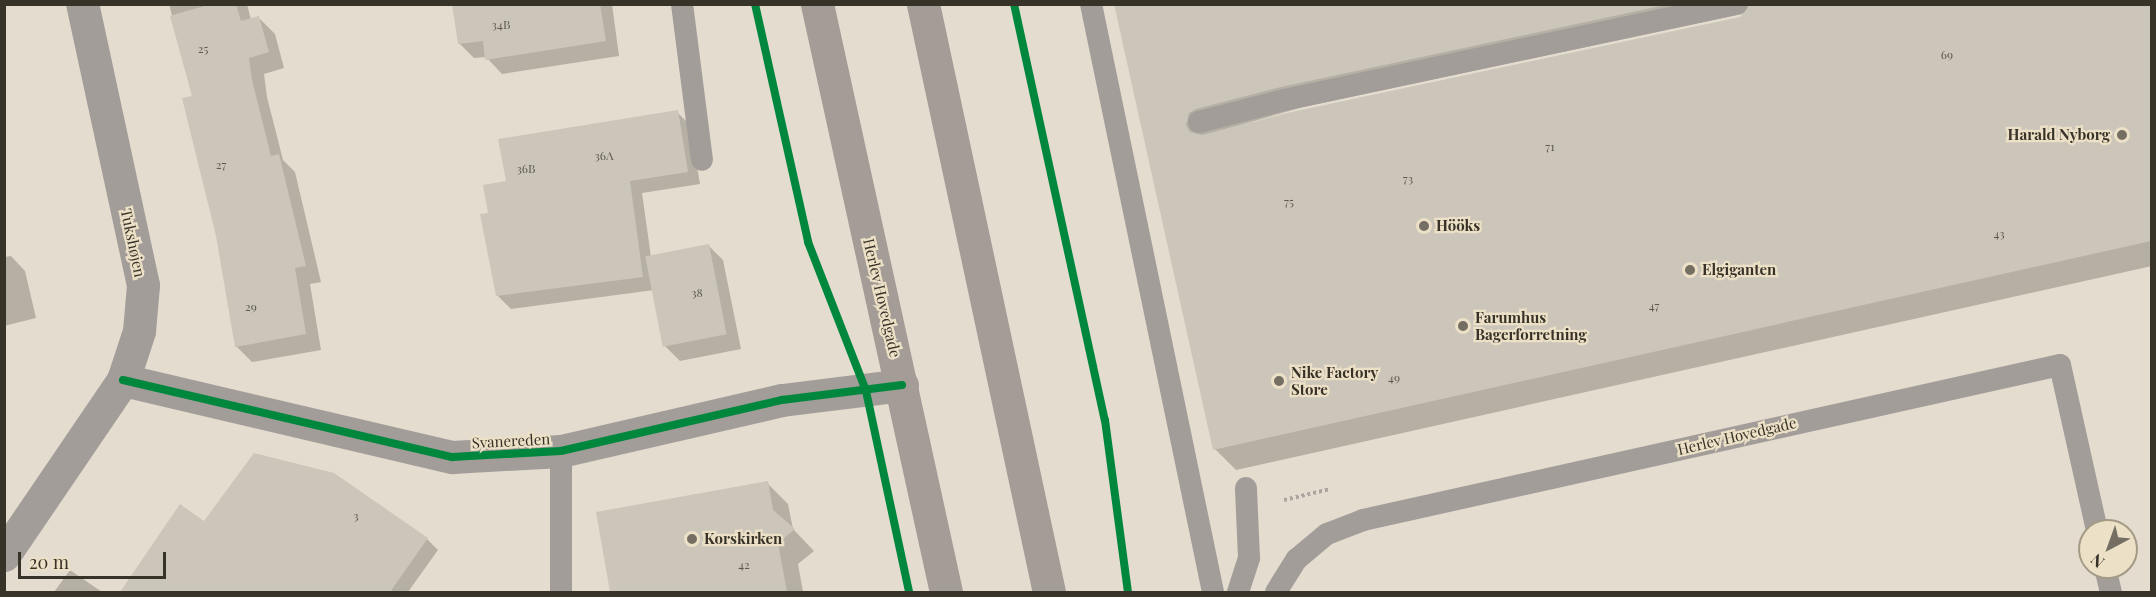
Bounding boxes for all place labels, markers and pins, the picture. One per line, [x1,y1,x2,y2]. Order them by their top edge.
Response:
place label: Harald Nyborg [2008,126,2110,144]
marker: Harald Nyborg [2115,128,2129,142]
place label: Hööks [1436,217,1480,235]
marker: Hööks [1417,219,1431,233]
place label: Elgiganten [1702,261,1776,279]
marker: Elgiganten [1683,263,1697,277]
place label: Farumhus Bagerforretning [1475,308,1587,343]
marker: Farumhus Bagerforretning [1456,319,1470,333]
place label: Nike Factory Store [1291,363,1378,398]
marker: Nike Factory Store [1272,374,1286,388]
place label: Korskirken [704,530,782,548]
marker: Korskirken [685,532,699,546]

